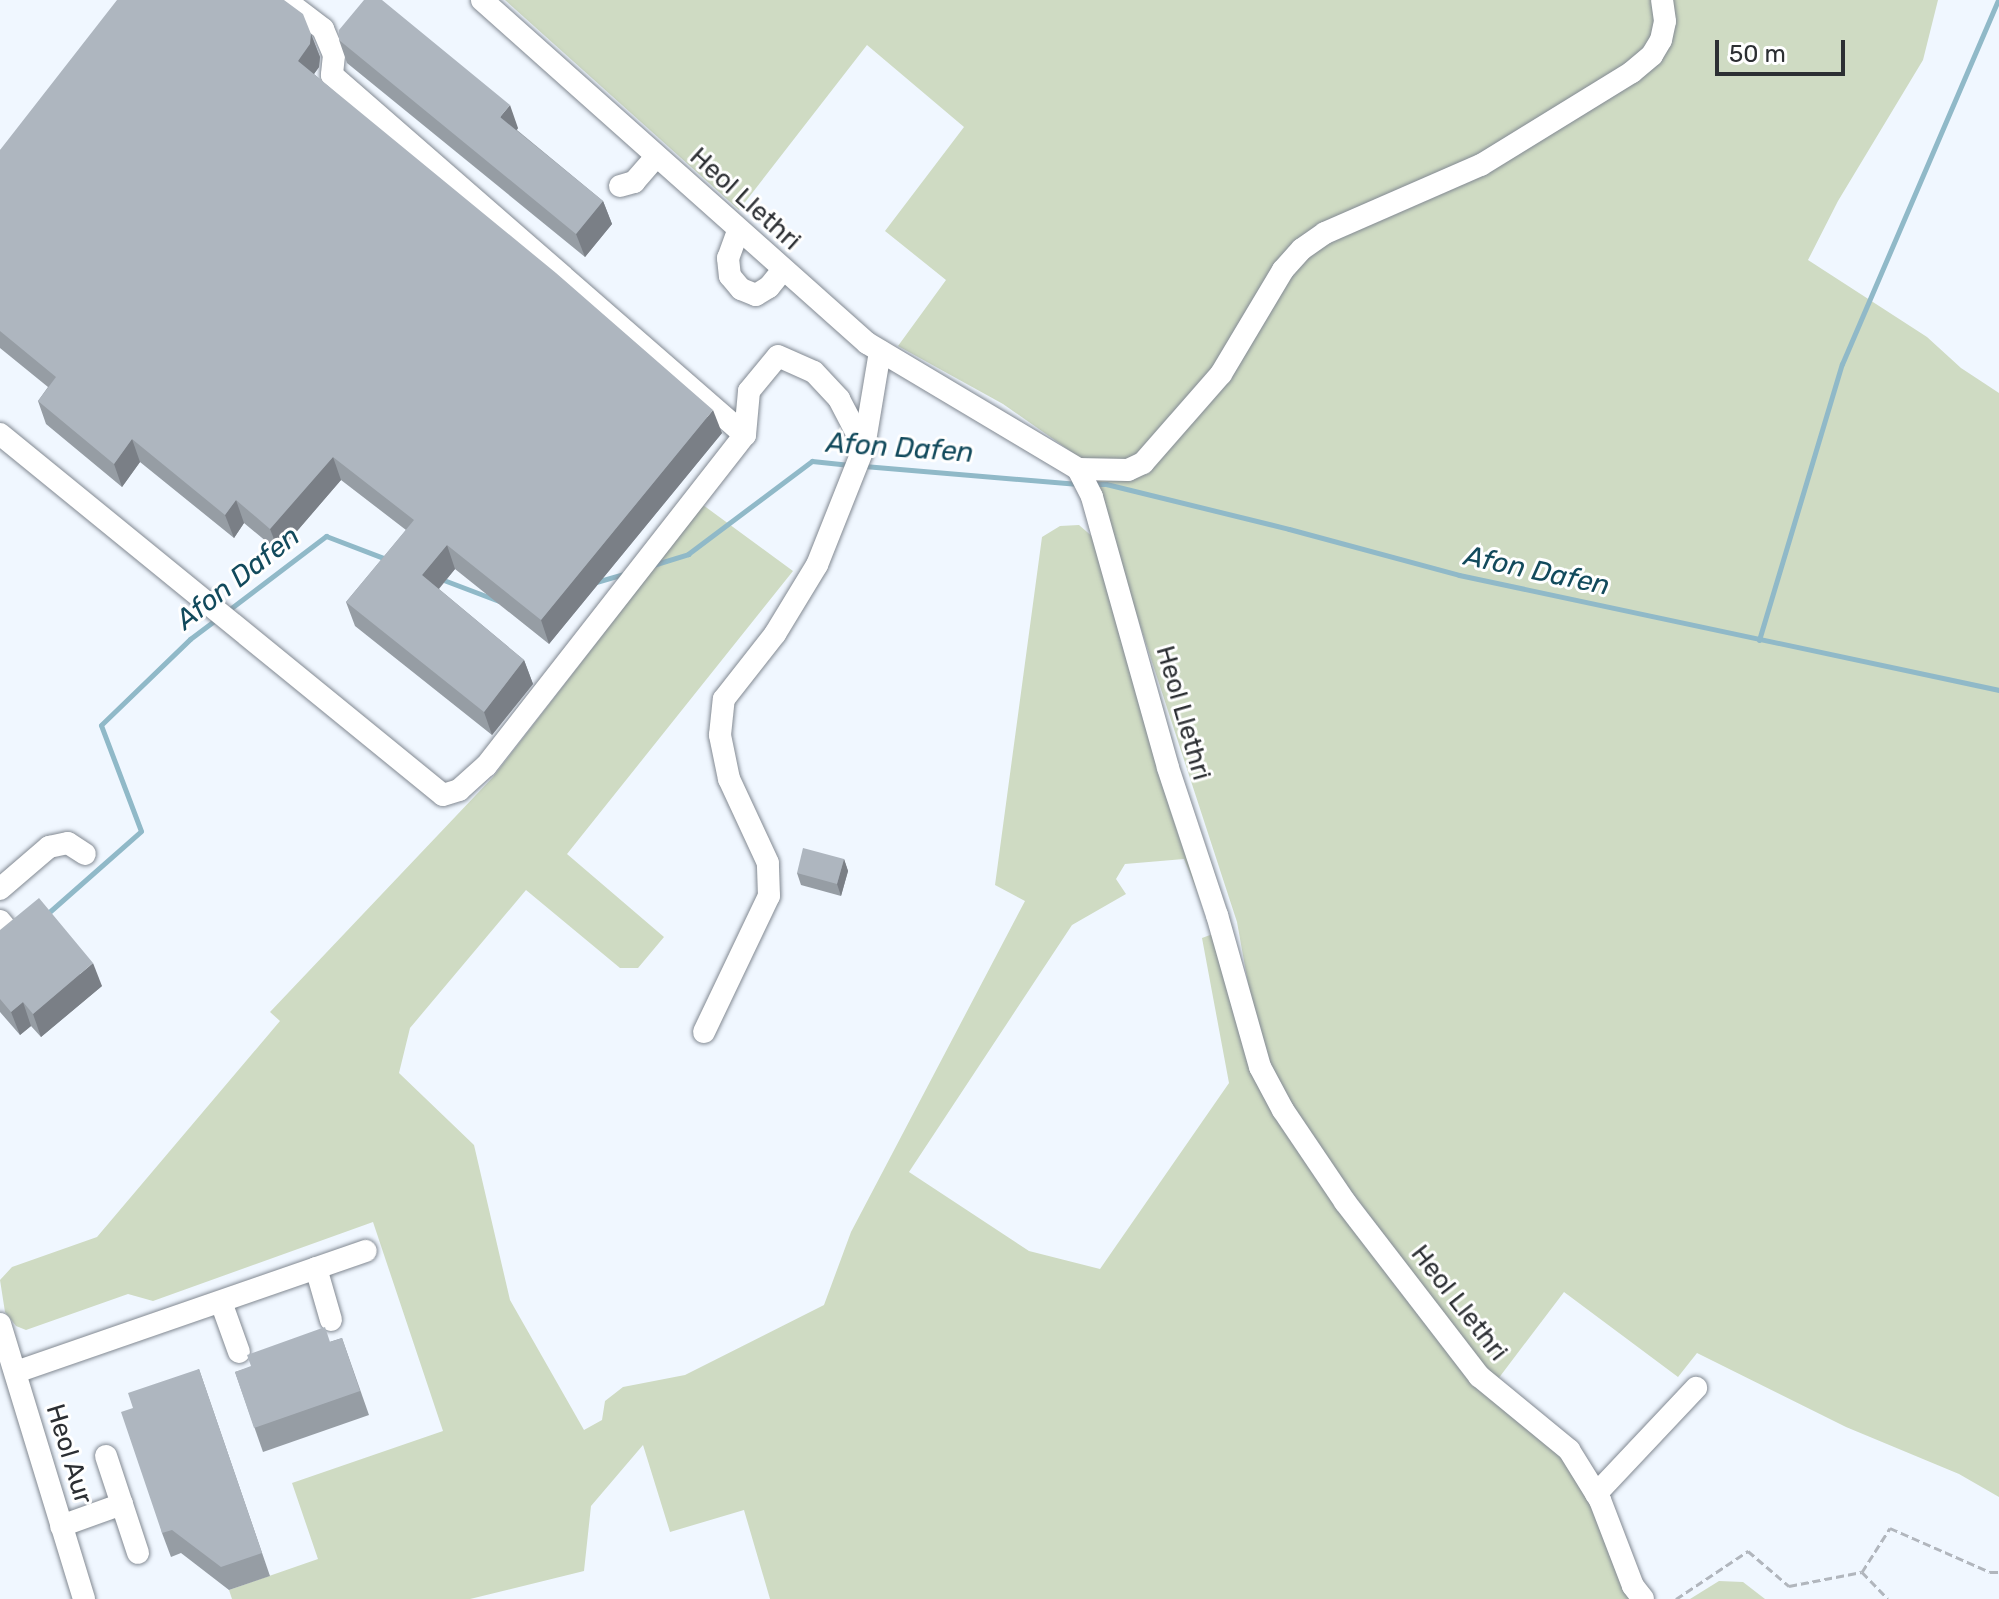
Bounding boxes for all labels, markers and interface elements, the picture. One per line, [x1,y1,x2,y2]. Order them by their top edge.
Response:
scale bar [1719,24,1849,74]
text: 50 m [1729,40,1786,68]
street label: Heol Llethri [683,141,807,257]
water label: Afon Dafen [825,426,975,470]
water label: Afon Dafen [170,519,306,637]
water label: Afon Dafen [1461,539,1613,603]
street label: Heol Llethri [1149,642,1217,784]
street label: Heol Llethri [1404,1239,1514,1367]
street label: Heol Aur [39,1400,99,1508]

